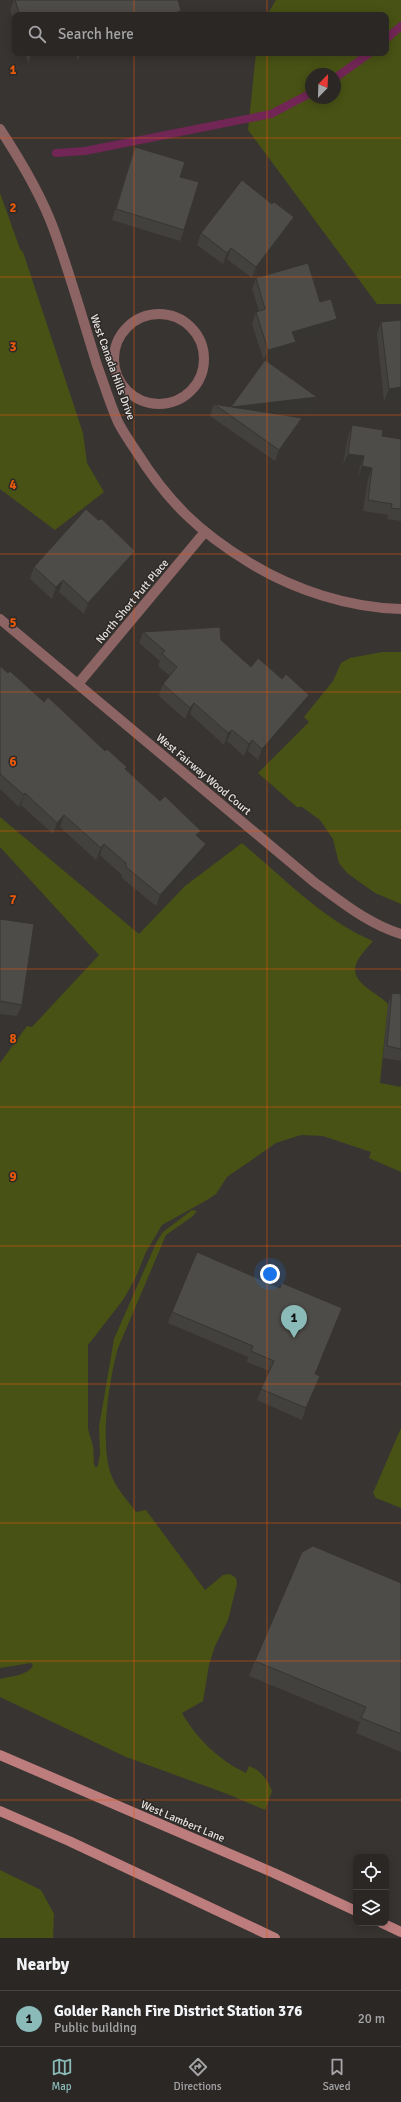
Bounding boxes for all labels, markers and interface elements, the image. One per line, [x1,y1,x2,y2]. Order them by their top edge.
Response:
search box [12,12,389,56]
icon: search [26,23,48,45]
text: Search here [58,25,134,43]
text: 1 [9,62,17,78]
north arrow [305,68,341,104]
text: 2 [9,200,17,216]
street label: West Canada Hills Drive [87,313,138,422]
text: 3 [9,339,17,355]
text: 4 [9,477,17,493]
street label: North Short Putt Place [93,557,171,646]
text: 5 [9,615,17,631]
street label: West Fairway Wood Court [154,731,254,818]
text: 6 [9,754,17,770]
text: 7 [9,892,17,908]
text: 8 [9,1031,17,1047]
text: 9 [9,1169,17,1185]
your location [260,1264,280,1284]
pin: 1 [281,1305,307,1338]
street label: West Lambert Lane [139,1798,227,1845]
map controls [353,1854,389,1926]
button: locate [353,1854,389,1890]
button: layers [353,1890,389,1926]
text: Nearby [16,1954,69,1975]
text: Golder Ranch Fire District Station 376 [54,2002,302,2020]
text: 1 [25,2011,33,2027]
text: 20 m [358,2011,385,2027]
text: Public building [54,2020,137,2036]
tab: Map [51,2056,73,2093]
tab: Directions [174,2056,222,2093]
tab: Saved [323,2056,350,2093]

